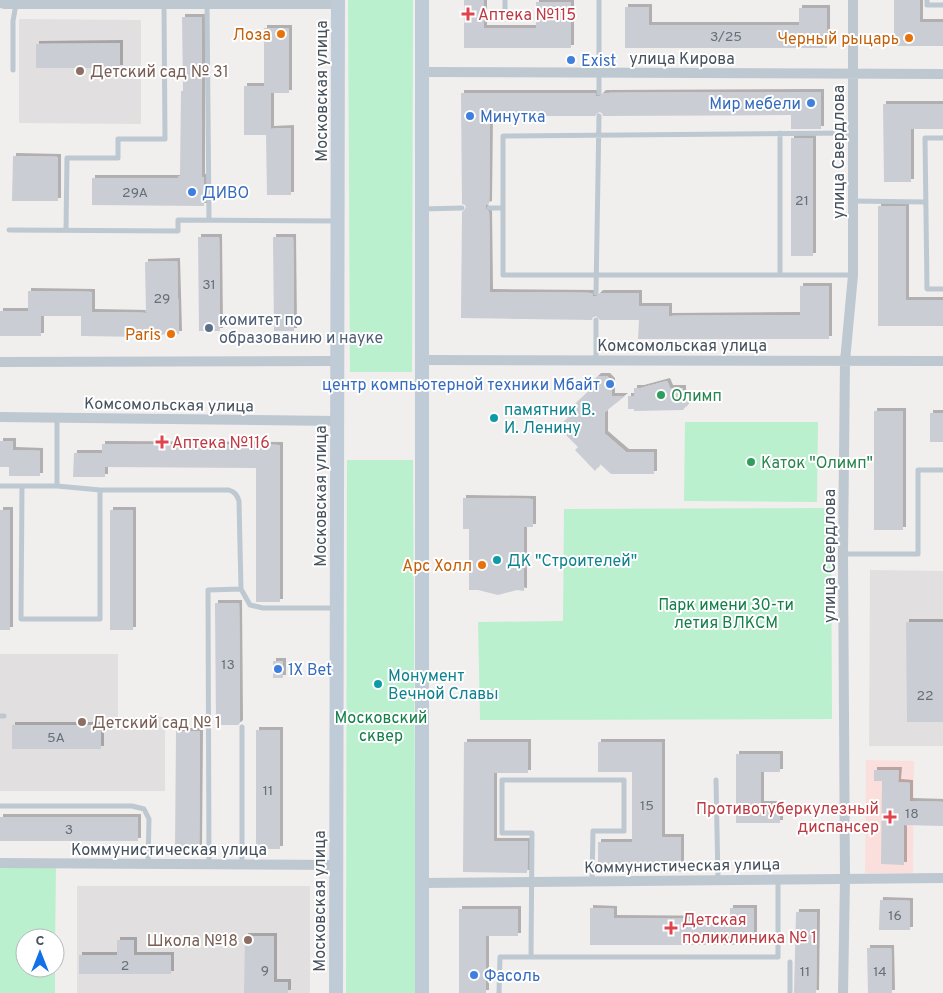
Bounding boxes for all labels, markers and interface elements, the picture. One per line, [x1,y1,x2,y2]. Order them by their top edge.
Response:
place label: Аптека №115 [478,6,576,26]
marker: Аптека №115 [462,8,474,20]
street label: Московская улица [313,20,333,162]
place label: Лоза [233,26,271,46]
marker: Лоза [275,28,287,40]
house number: 3/25 [710,29,742,46]
place label: Черный рыцарь [777,30,899,50]
marker: Черный рыцарь [903,32,915,44]
street label: улица Кирова [629,50,735,70]
place label: Exist [581,52,616,72]
marker: Exist [565,54,577,66]
place label: Детский сад № 31 [90,63,229,83]
marker: Детский сад № 31 [74,65,86,77]
street label: улица Свердлова [830,85,850,219]
place label: Мир мебели [709,95,801,115]
marker: Мир мебели [805,97,817,109]
place label: Минутка [480,108,546,128]
marker: Минутка [464,110,476,122]
place label: ДИВО [202,184,249,204]
house number: 29А [122,185,148,202]
marker: ДИВО [186,186,198,198]
house number: 21 [795,193,809,210]
house number: 31 [202,277,216,294]
house number: 29 [154,291,170,308]
place label: комитет по образованию и науке [219,311,383,349]
marker: комитет по образованию и науке [203,322,215,334]
place label: Paris [125,326,161,346]
marker: Paris [165,328,177,340]
street label: Комсомольская улица [597,337,767,357]
place label: центр компьютерной техники Мбайт [322,376,600,396]
marker: центр компьютерной техники Мбайт [604,378,616,390]
place label: Олимп [671,387,722,407]
marker: Олимп [655,389,667,401]
street label: Комсомольская улица [84,395,254,417]
place label: памятник В. И. Ленину [504,401,595,439]
marker: памятник В. И. Ленину [488,412,500,424]
street label: Московская улица [312,425,332,567]
place label: Аптека №116 [172,434,270,454]
marker: Аптека №116 [156,436,168,448]
place label: Каток "Олимп" [761,454,873,474]
marker: Каток "Олимп" [745,456,757,468]
street label: улица Свердлова [821,489,841,623]
place label: ДК "Строителей" [507,552,637,572]
marker: ДК "Строителей" [491,554,503,566]
place label: Арс Холл [402,557,472,577]
marker: Арс Холл [476,559,488,571]
park label: Парк имени 30-ти летия ВЛКСМ [658,596,794,634]
house number: 13 [221,657,235,674]
place label: 1X Bet [288,661,332,681]
marker: 1X Bet [272,663,284,675]
place label: Монумент Вечной Славы [388,667,499,705]
marker: Монумент Вечной Славы [372,678,384,690]
house number: 22 [916,688,934,705]
park label: Московский сквер [334,709,428,747]
place label: Детский сад № 1 [92,714,221,734]
marker: Детский сад № 1 [76,716,88,728]
house number: 5А [47,730,65,747]
house number: 11 [263,783,273,800]
house number: 15 [640,798,654,815]
place label: Противотуберкулезный диспансер [696,800,879,838]
house number: 18 [905,806,919,823]
marker: Противотуберкулезный диспансер [883,810,897,824]
house number: 3 [65,822,73,839]
street label: Московская улица [311,830,331,972]
street label: Коммунистическая улица [71,841,267,861]
street label: Коммунистическая улица [584,855,780,879]
house number: 16 [888,908,902,925]
place label: Детская поликлиника № 1 [682,911,817,949]
marker: Детская поликлиника № 1 [664,921,678,935]
north arrow [15,928,65,978]
place label: Школа №18 [147,932,238,952]
text: С [36,933,45,950]
marker: Школа №18 [242,934,254,946]
house number: 2 [121,958,129,975]
house number: 9 [261,963,269,980]
house number: 11 [800,964,810,981]
house number: 14 [873,964,887,981]
place label: Фасоль [484,967,540,987]
marker: Фасоль [468,969,480,981]

